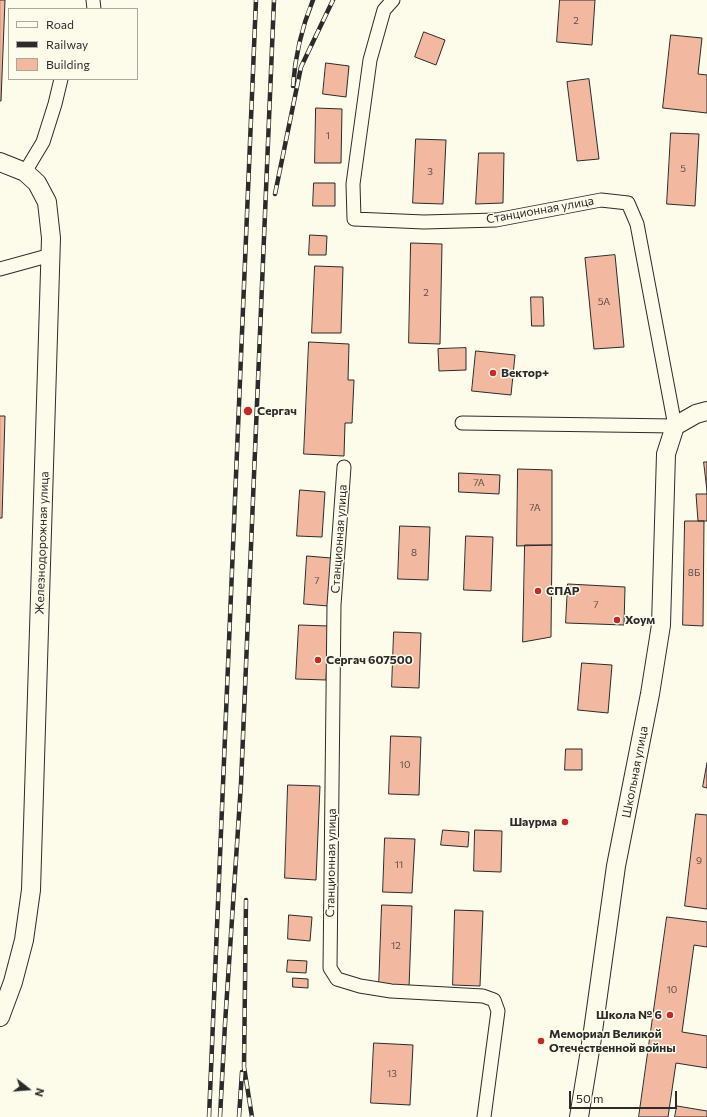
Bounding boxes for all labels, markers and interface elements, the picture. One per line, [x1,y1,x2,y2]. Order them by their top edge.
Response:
legend [8,8,138,80]
house number: 2 [573,15,579,27]
text: Road [46,17,74,31]
text: Railway [46,37,88,51]
text: Building [46,57,90,71]
house number: 1 [326,130,330,142]
house number: 5 [680,163,686,175]
house number: 3 [427,166,433,178]
street label: Станционная улица [485,193,595,227]
house number: 2 [423,287,429,299]
house number: 5А [598,296,610,308]
place label: Вектор+ [501,366,549,380]
marker: Вектор+ [488,368,498,378]
place label: Сергач [257,404,297,418]
marker: Сергач [242,405,254,417]
street label: Железнодорожная улица [32,471,52,615]
house number: 7А [473,477,485,489]
street label: Станционная улица [328,484,350,594]
house number: 7А [529,502,541,514]
house number: 8 [411,547,417,559]
house number: 8Б [688,567,700,579]
house number: 7 [314,575,320,587]
place label: СПАР [546,584,580,598]
marker: СПАР [533,586,543,596]
house number: 7 [593,599,599,611]
place label: Хоум [625,613,655,627]
marker: Хоум [612,615,622,625]
place label: Сергач 607500 [326,653,413,667]
marker: Сергач 607500 [313,655,323,665]
street label: Школьная улица [619,725,651,819]
house number: 10 [400,759,410,771]
street label: Станционная улица [323,808,339,918]
place label: Шаурма [509,815,557,829]
marker: Шаурма [560,817,570,827]
house number: 9 [696,855,702,867]
house number: 11 [395,859,403,871]
house number: 12 [391,940,401,952]
house number: 10 [667,984,677,996]
place label: Школа № 6 [596,1008,662,1022]
marker: Школа № 6 [665,1010,675,1020]
place label: Мемориал Великой Отечественной войны [549,1027,676,1055]
marker: Мемориал Великой Отечественной войны [536,1036,546,1046]
house number: 13 [387,1068,397,1080]
north arrow [8,1069,48,1109]
scale bar [571,1083,679,1109]
text: N [33,1087,47,1098]
text: 50 m [576,1091,604,1105]

